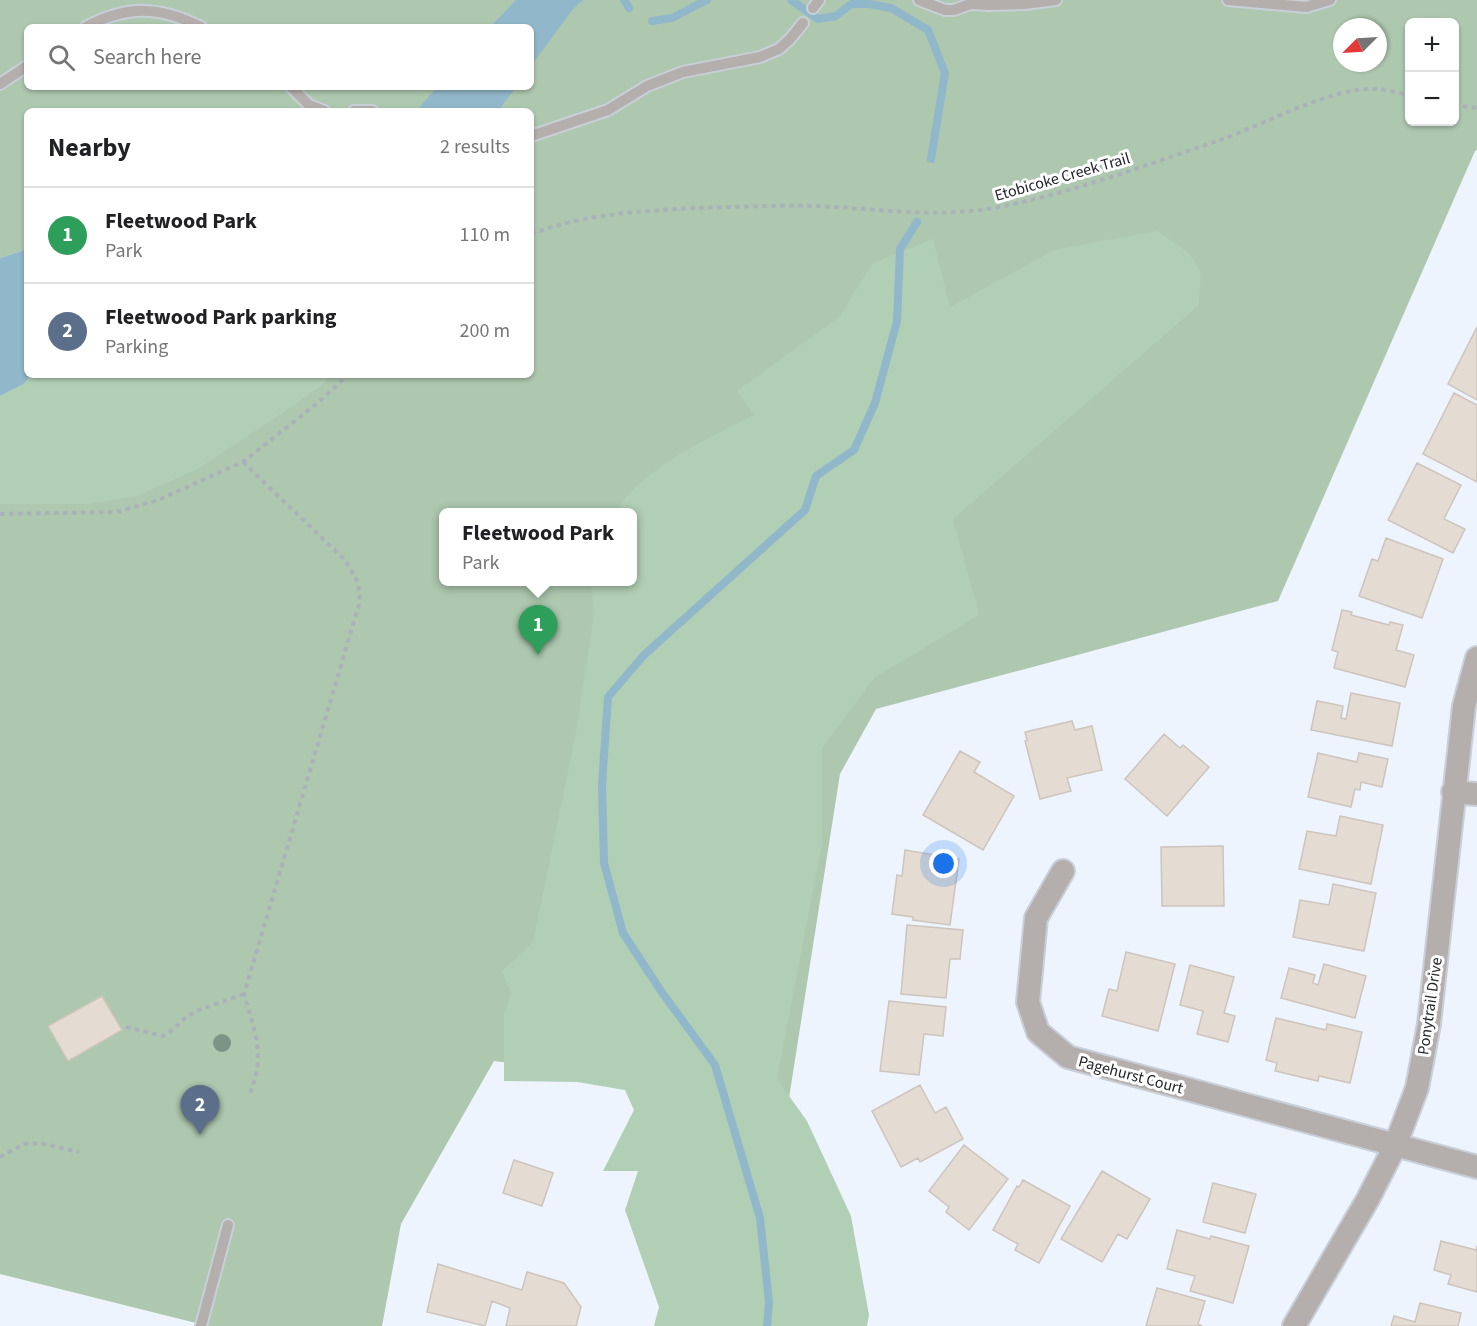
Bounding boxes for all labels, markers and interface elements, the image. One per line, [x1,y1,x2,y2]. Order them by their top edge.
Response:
north arrow [1333,18,1387,72]
map controls [1405,18,1459,126]
button: + [1405,18,1459,72]
search box [24,24,534,90]
icon: search [45,41,78,74]
text: Search here [93,41,201,73]
button: − [1405,72,1459,126]
text: Nearby [48,129,131,166]
text: 2 results [440,133,510,161]
street label: Etobicoke Creek Trail [992,147,1132,207]
text: Fleetwood Park [105,205,257,237]
text: 1 [62,221,73,249]
text: 110 m [460,221,510,249]
text: Park [105,237,142,265]
text: Fleetwood Park parking [105,301,337,333]
text: 2 [62,317,73,345]
text: 200 m [460,317,510,345]
text: Parking [105,333,168,361]
popup [439,508,637,586]
text: Fleetwood Park [462,517,614,549]
text: Park [462,549,499,577]
pin: 1 [518,606,558,655]
your location [929,849,958,878]
street label: Ponytrail Drive [1412,956,1448,1056]
street label: Pagehurst Court [1076,1050,1186,1100]
pin: 2 [180,1086,220,1135]

